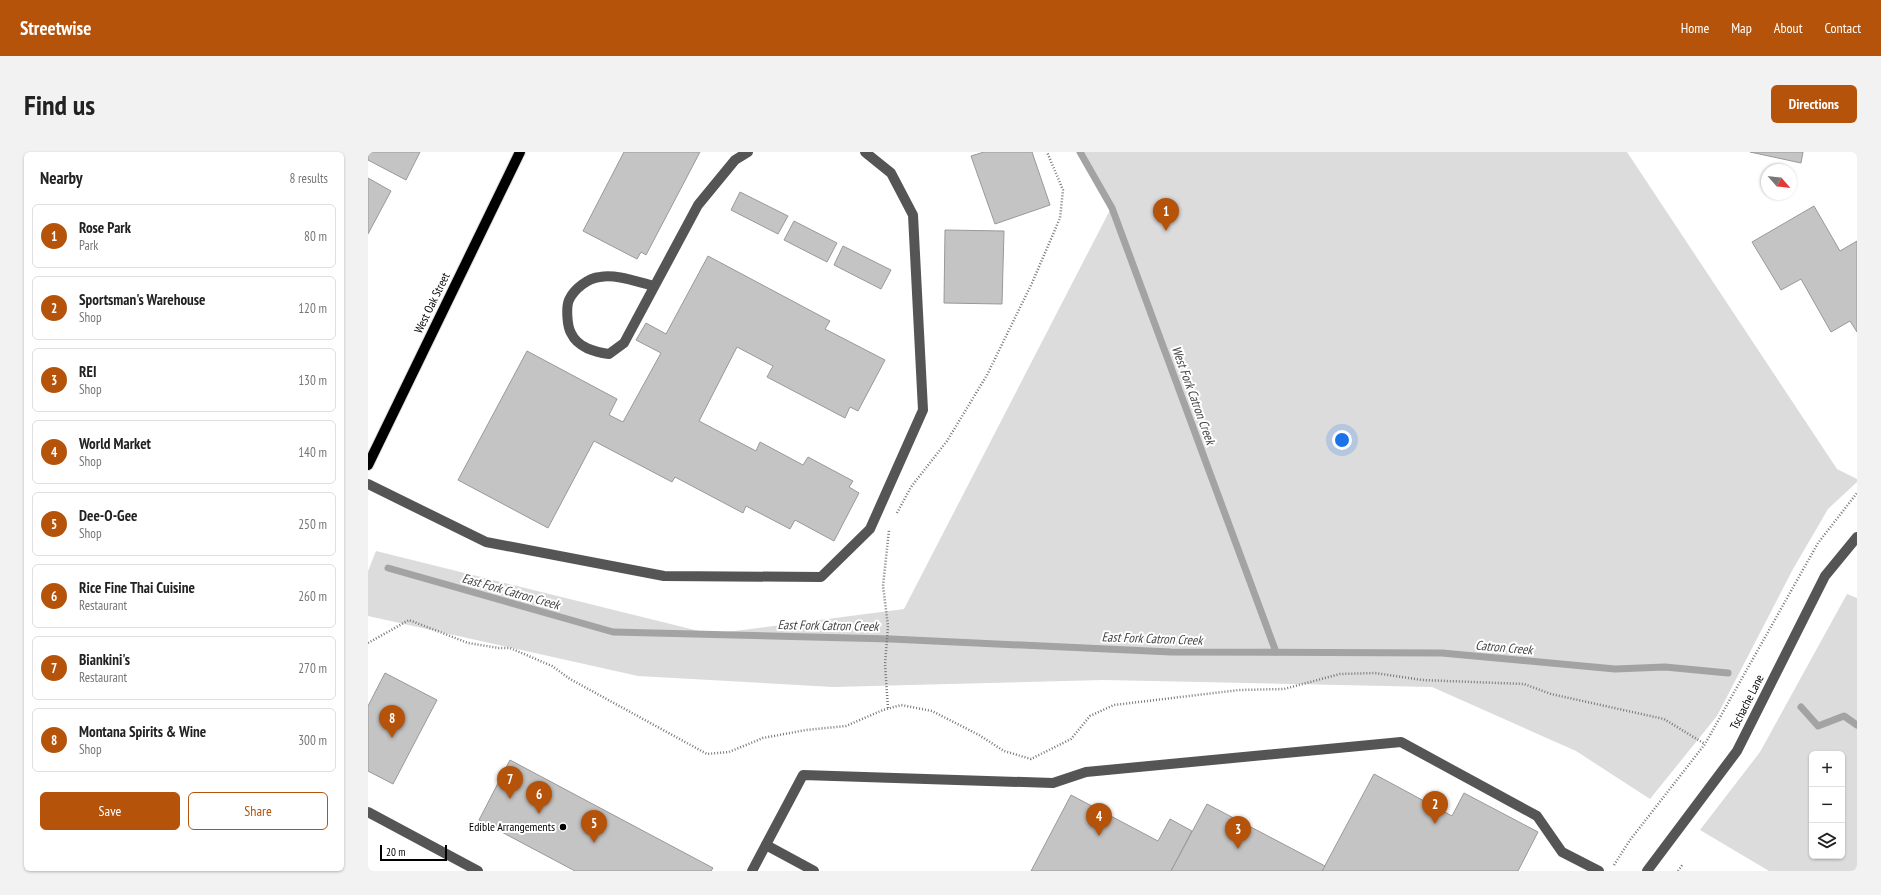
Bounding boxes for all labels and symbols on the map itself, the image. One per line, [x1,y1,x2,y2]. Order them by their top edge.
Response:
north arrow [1761,164,1797,200]
pin: 1 [1153,198,1179,231]
street label: West Oak Street [410,269,453,336]
water label: West Fork Catron Creek [1168,344,1220,449]
your location [1332,430,1352,450]
water label: East Fork Catron Creek [460,569,564,614]
water label: East Fork Catron Creek [777,616,880,635]
water label: East Fork Catron Creek [1101,628,1205,649]
water label: Catron Creek [1475,637,1535,659]
street label: Tschache Lane [1726,672,1767,732]
pin: 8 [379,705,405,738]
pin: 7 [497,766,523,799]
pin: 6 [526,781,552,814]
pin: 2 [1422,791,1448,824]
pin: 4 [1086,803,1112,836]
pin: 5 [581,810,607,843]
pin: 3 [1225,816,1251,849]
place label: Edible Arrangements [469,819,555,834]
marker: Edible Arrangements [558,822,568,832]
scale bar [380,843,447,862]

